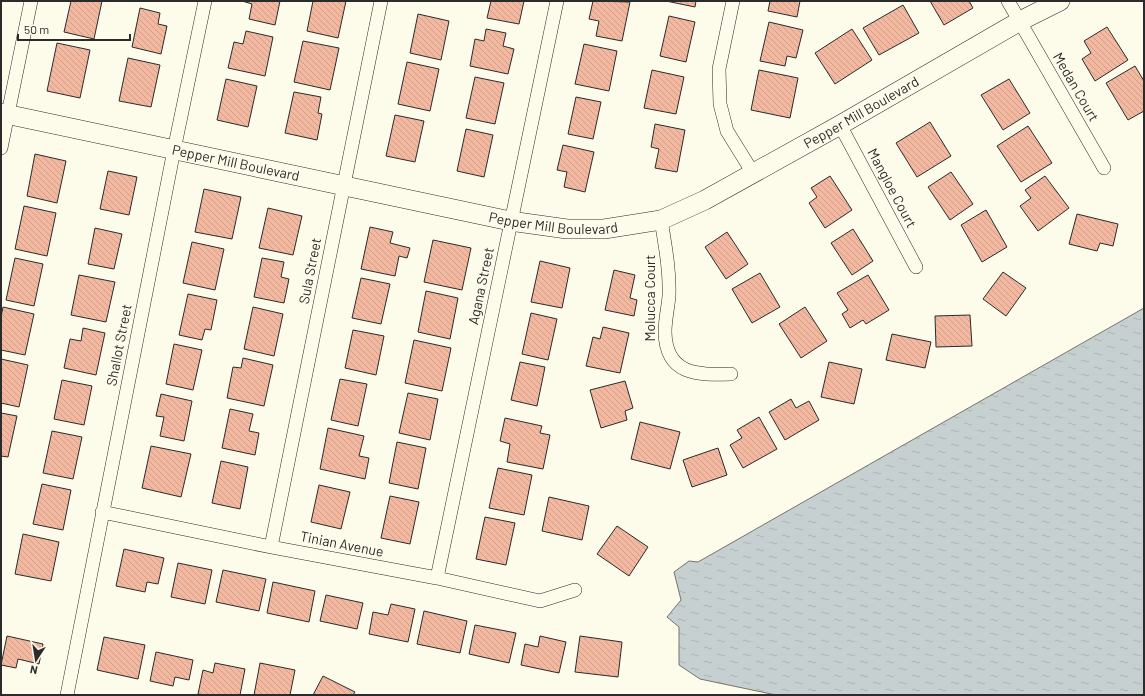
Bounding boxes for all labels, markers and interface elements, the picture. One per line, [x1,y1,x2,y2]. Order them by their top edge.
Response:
scale bar [18,16,130,42]
text: 50 m [24,22,49,36]
street label: Medan Court [1050,49,1103,124]
street label: Pepper Mill Boulevard [800,72,922,152]
street label: Pepper Mill Boulevard [171,141,301,184]
street label: Mangloe Court [864,145,920,230]
street label: Pepper Mill Boulevard [487,208,619,237]
street label: Sula Street [295,236,324,305]
street label: Agana Street [464,246,497,326]
street label: Molucca Court [641,255,658,341]
street label: Shallot Street [102,303,135,387]
street label: Tinian Avenue [299,527,385,560]
north arrow [16,640,56,680]
text: N [29,663,39,677]

